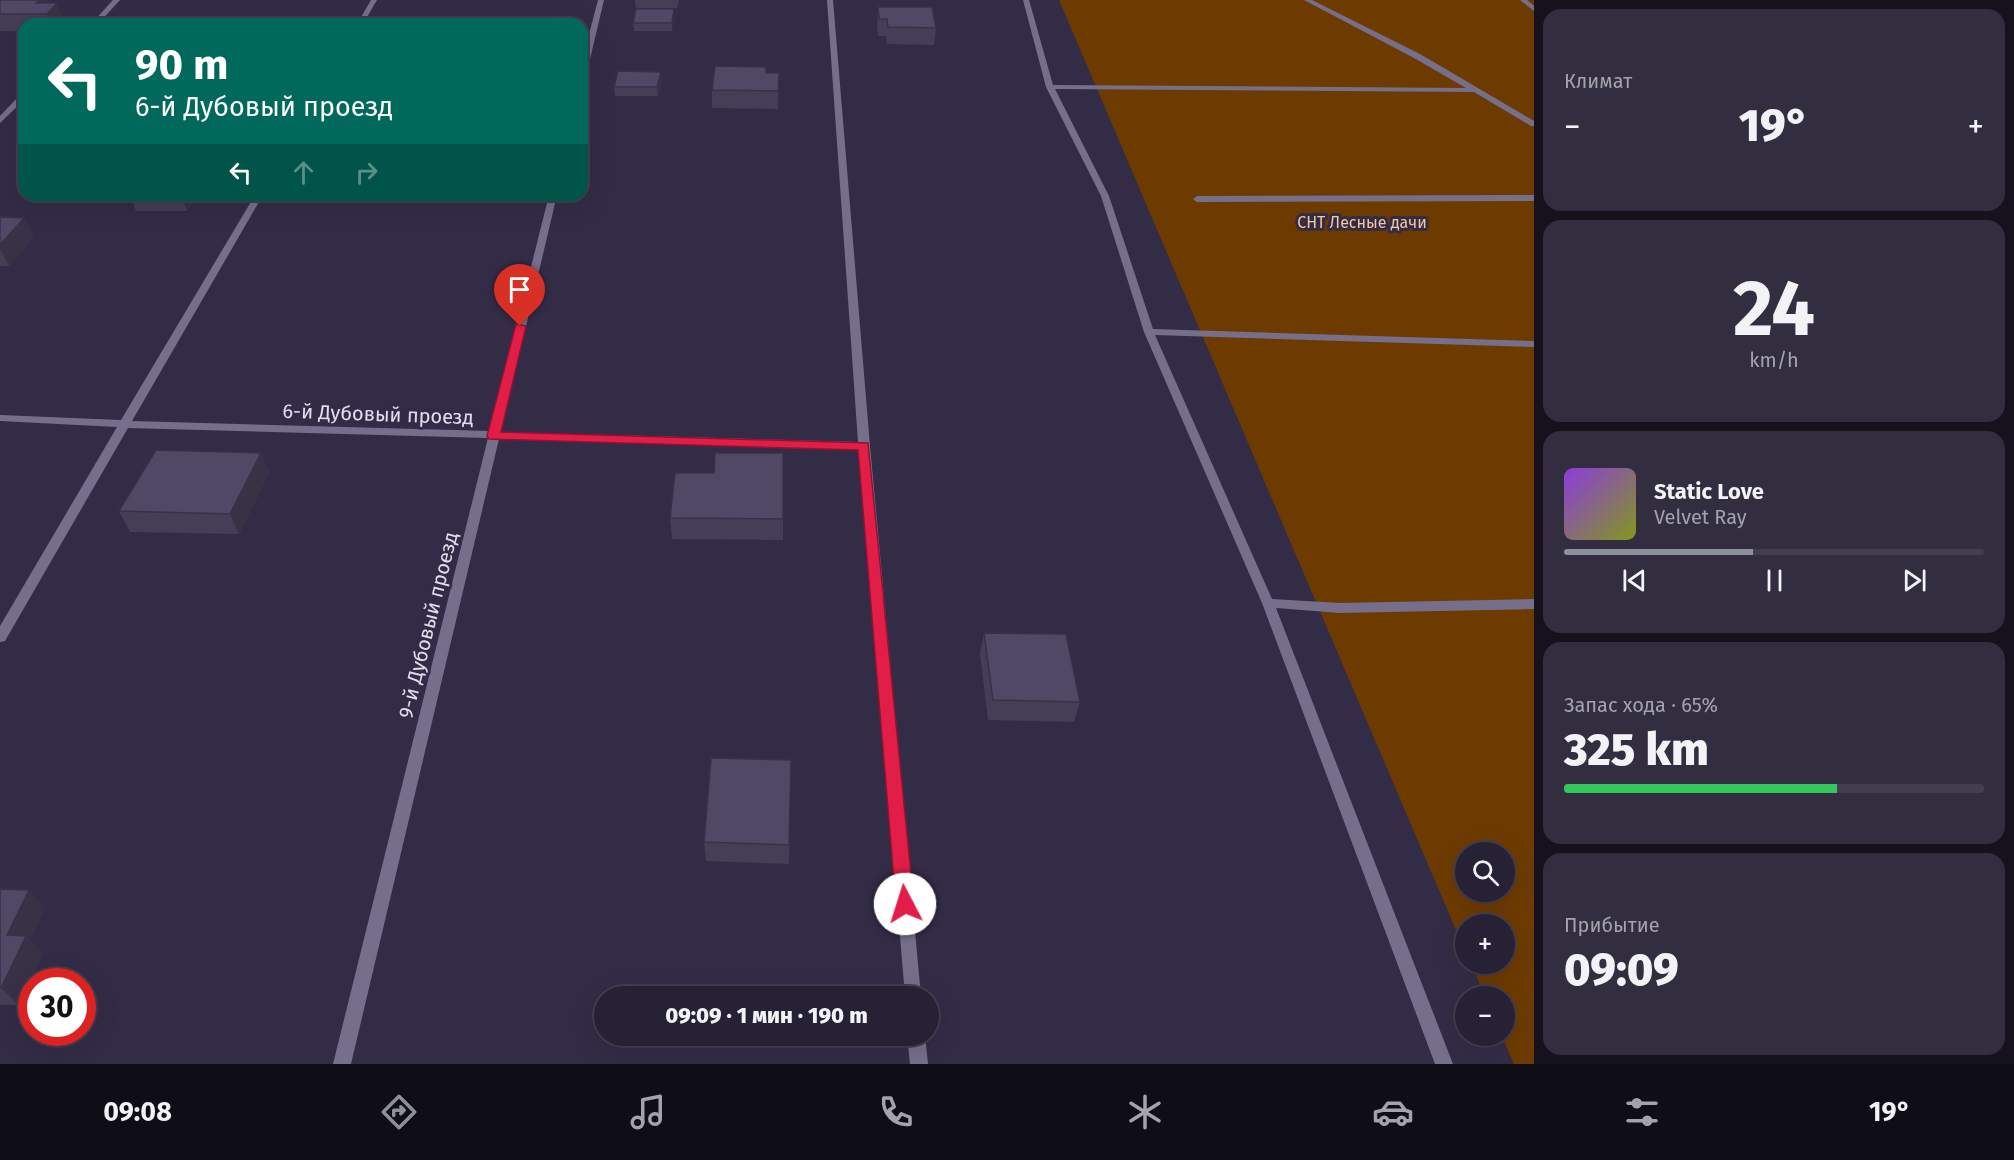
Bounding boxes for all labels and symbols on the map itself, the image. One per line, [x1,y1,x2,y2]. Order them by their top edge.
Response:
park label: СНТ Лесные дачи [1297,213,1427,232]
pin [494,264,545,326]
street label: 6-й Дубовый проезд [282,399,474,429]
street label: 9-й Дубовый проезд [393,529,463,721]
position arrow [873,872,937,936]
speed limit sign: 30 [18,968,96,1046]

